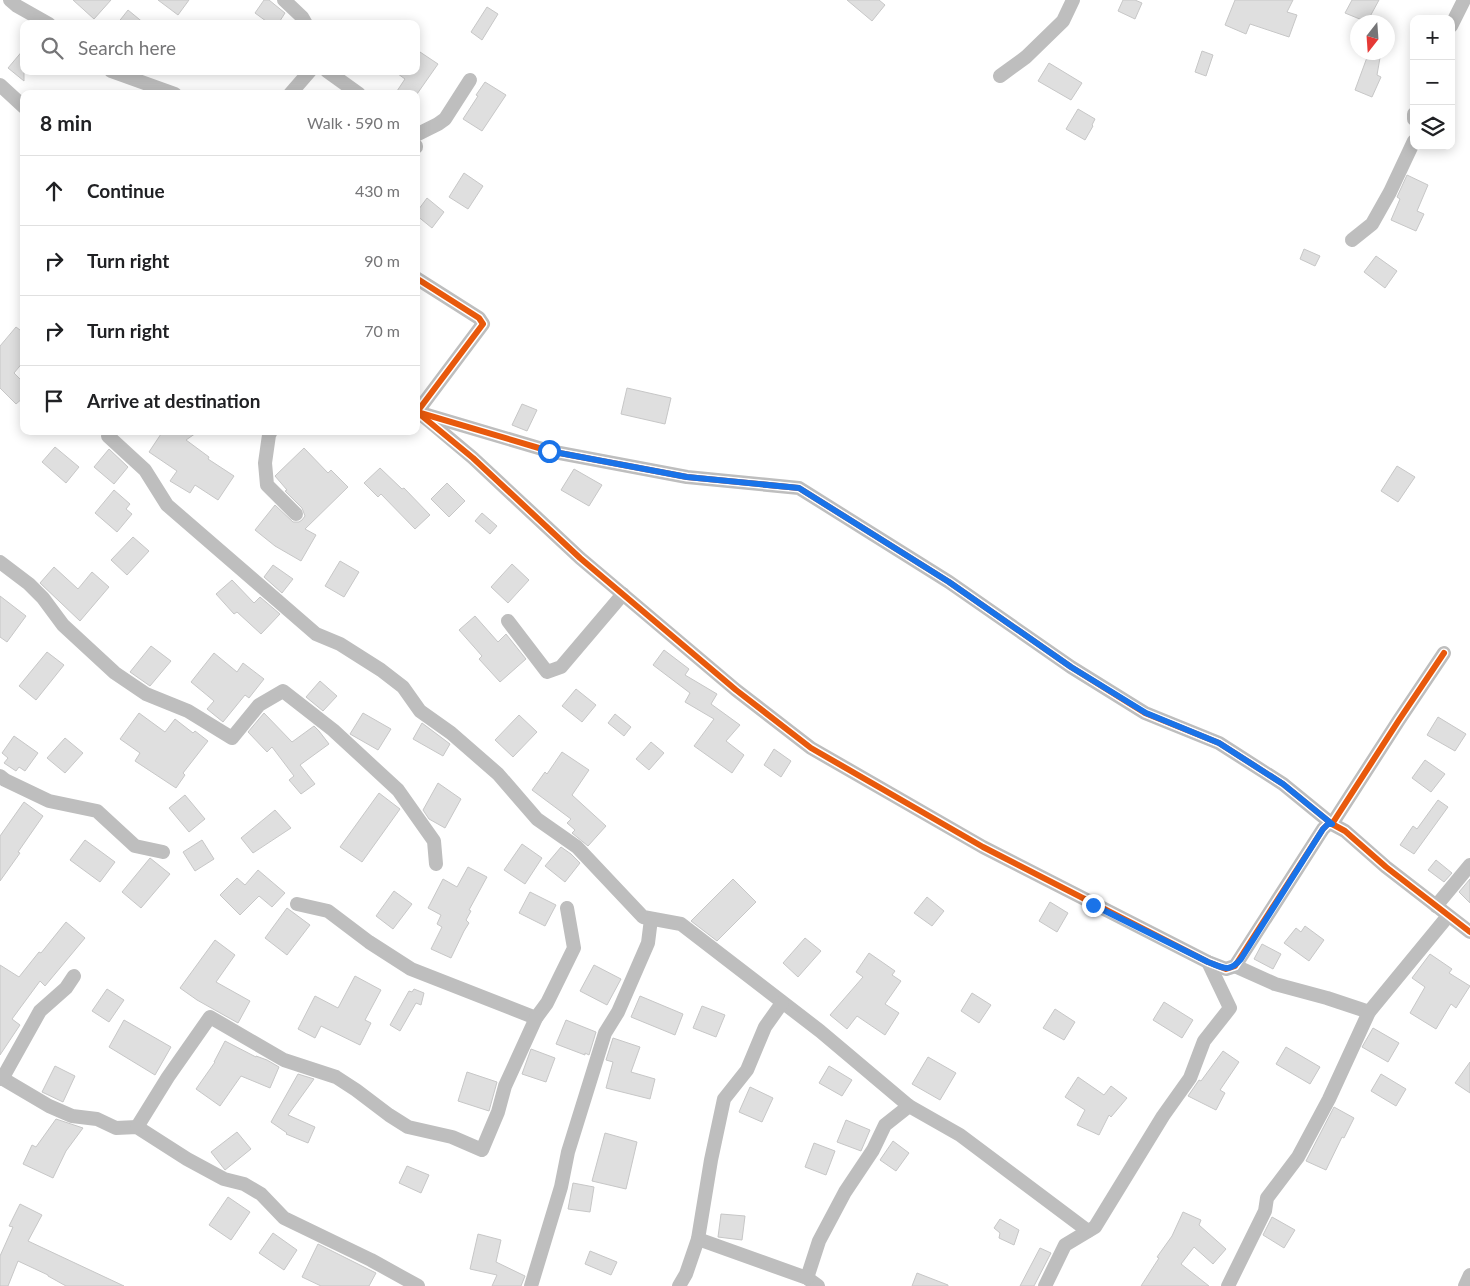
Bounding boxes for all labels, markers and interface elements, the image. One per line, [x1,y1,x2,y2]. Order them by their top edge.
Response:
north arrow [1350,15,1395,60]
map controls [1410,15,1455,150]
button: + [1410,15,1455,60]
search box [20,20,420,75]
icon: search [38,34,66,62]
text: Search here [78,36,176,59]
button: − [1410,60,1455,105]
button: layers [1410,105,1455,150]
text: 8 min [40,110,92,135]
text: Walk · 590 m [307,113,400,132]
icon: ahead [40,177,68,205]
text: Continue [87,179,165,202]
text: 430 m [355,181,400,200]
icon: right [40,247,68,275]
text: Turn right [87,249,169,272]
text: 90 m [364,251,400,270]
icon: right [40,317,68,345]
text: Turn right [87,319,169,342]
text: 70 m [364,321,400,340]
icon: arrive [40,387,68,415]
text: Arrive at destination [87,389,260,412]
route start [538,440,561,463]
route end [1082,894,1105,917]

